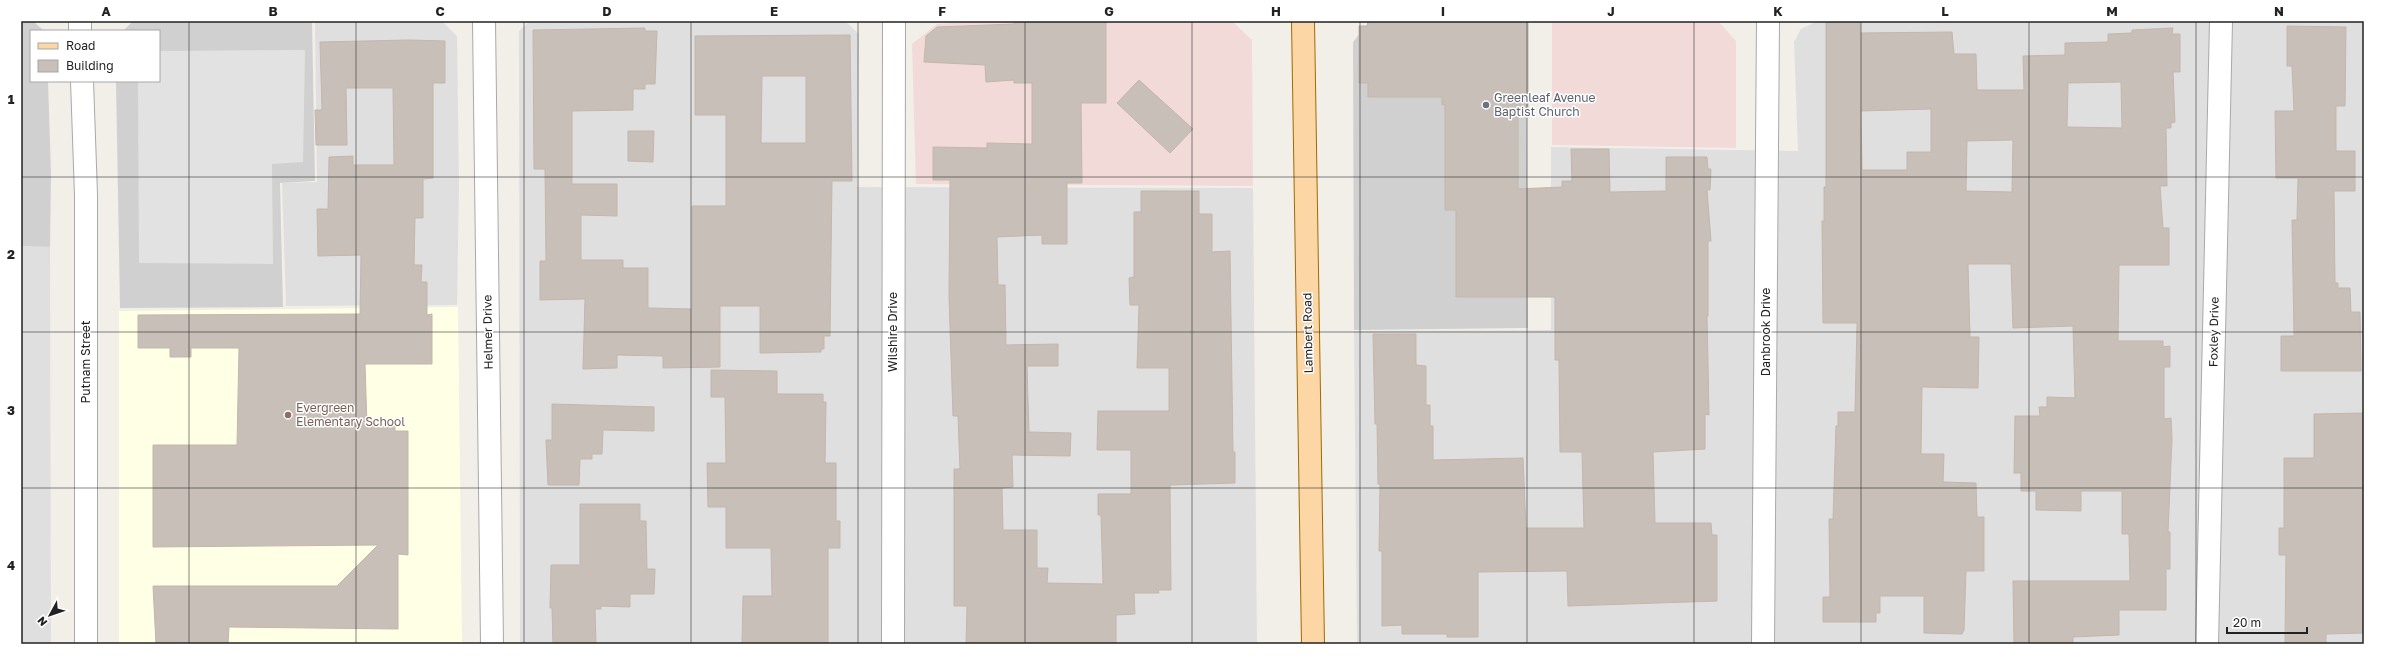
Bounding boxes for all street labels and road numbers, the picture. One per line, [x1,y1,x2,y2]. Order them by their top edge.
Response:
street label: Danbrook Drive [1758,288,1773,376]
street label: Wilshire Drive [885,292,900,372]
street label: Lambert Road [1299,292,1316,374]
street label: Helmer Drive [479,294,496,370]
street label: Foxley Drive [2205,297,2222,367]
street label: Putnam Street [78,320,93,404]

